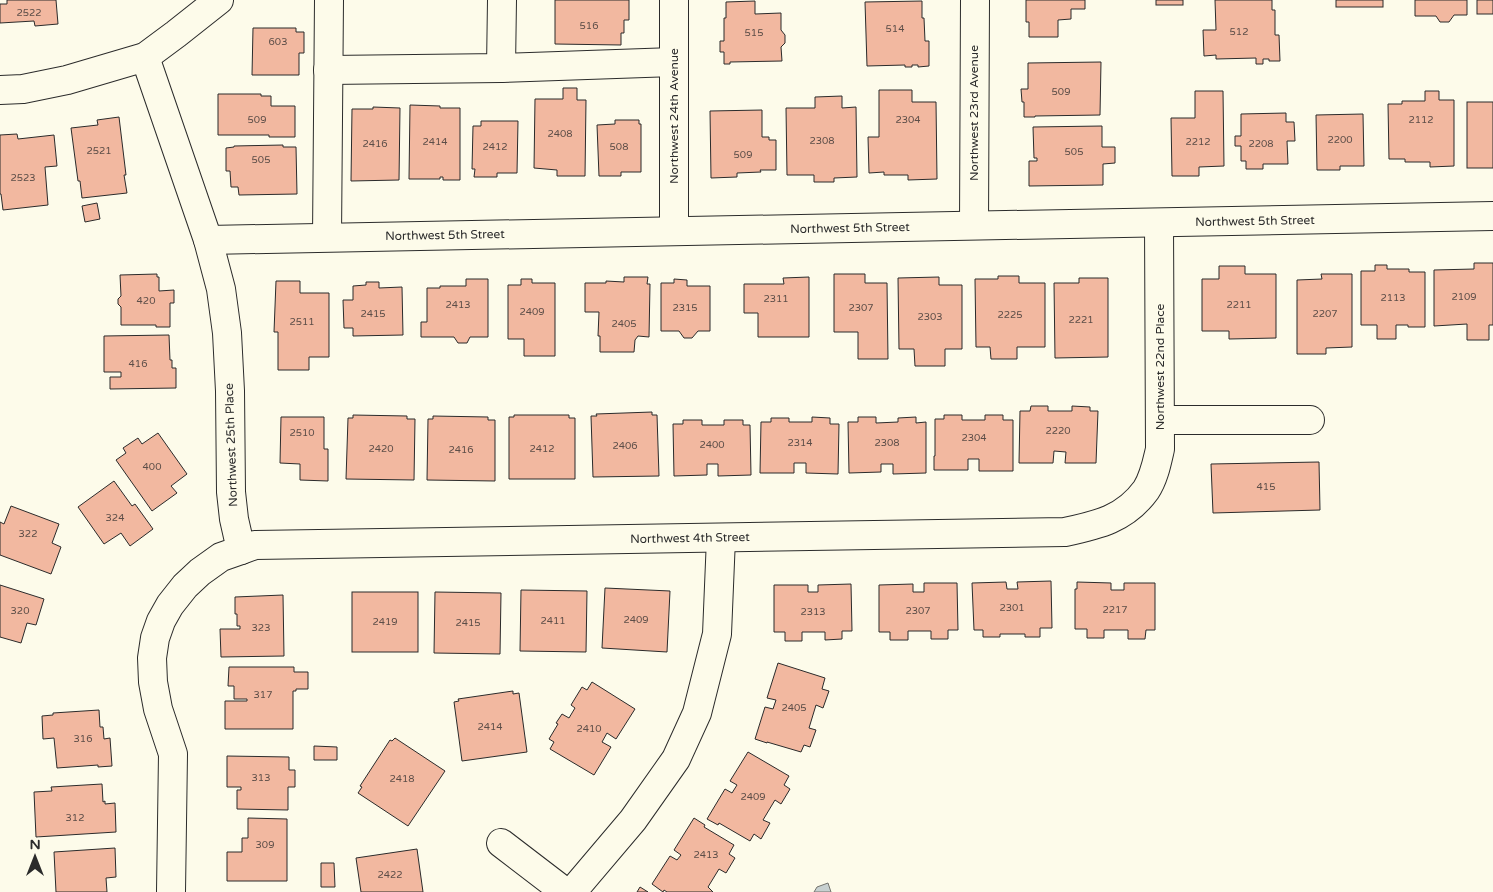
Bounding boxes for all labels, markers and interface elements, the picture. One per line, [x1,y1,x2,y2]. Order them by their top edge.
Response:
house number: 2522 [16,7,42,19]
house number: 516 [580,20,598,32]
house number: 514 [886,23,904,35]
house number: 512 [1230,26,1248,38]
house number: 515 [745,27,763,39]
house number: 603 [269,36,287,48]
street label: Northwest 23rd Avenue [967,45,981,181]
street label: Northwest 24th Avenue [667,48,681,184]
house number: 509 [1052,86,1070,98]
house number: 509 [248,114,266,126]
house number: 2304 [895,114,921,126]
house number: 2112 [1408,114,1434,126]
house number: 2408 [547,128,573,140]
house number: 2200 [1327,134,1353,146]
house number: 2308 [809,135,835,147]
house number: 2414 [422,136,448,148]
house number: 2212 [1185,136,1211,148]
house number: 2416 [362,138,388,150]
house number: 2208 [1248,138,1274,150]
house number: 2412 [482,141,508,153]
house number: 508 [610,141,628,153]
house number: 2521 [86,145,112,157]
house number: 505 [1065,146,1083,158]
house number: 509 [734,149,752,161]
house number: 505 [252,154,270,166]
house number: 2523 [10,172,36,184]
street label: Northwest 5th Street [1195,213,1315,229]
street label: Northwest 5th Street [790,220,910,236]
street label: Northwest 5th Street [385,227,505,243]
house number: 2109 [1451,291,1477,303]
house number: 2113 [1380,292,1406,304]
house number: 2311 [763,293,789,305]
house number: 420 [137,295,155,307]
house number: 2413 [445,299,471,311]
house number: 2211 [1226,299,1252,311]
house number: 2315 [672,302,698,314]
house number: 2307 [848,302,874,314]
street label: Northwest 22nd Place [1153,303,1167,430]
house number: 2409 [519,306,545,318]
house number: 2415 [360,308,386,320]
house number: 2207 [1312,308,1338,320]
house number: 2225 [997,309,1023,321]
house number: 2303 [917,311,943,323]
house number: 2221 [1068,314,1094,326]
house number: 2511 [289,316,315,328]
house number: 2405 [611,318,637,330]
house number: 416 [129,358,147,370]
street label: Northwest 25th Place [222,383,240,507]
house number: 2220 [1045,425,1071,437]
house number: 2510 [289,427,315,439]
house number: 2304 [961,432,987,444]
house number: 2314 [787,437,813,449]
house number: 2308 [874,437,900,449]
house number: 2400 [699,439,725,451]
house number: 2406 [612,440,638,452]
house number: 2420 [368,443,394,455]
house number: 2412 [529,443,555,455]
house number: 2416 [448,444,474,456]
house number: 400 [143,461,161,473]
house number: 415 [1257,481,1275,493]
house number: 324 [106,512,124,524]
house number: 322 [19,528,37,540]
street label: Northwest 4th Street [630,530,750,546]
house number: 2301 [999,602,1025,614]
house number: 2217 [1102,604,1128,616]
house number: 320 [11,605,29,617]
house number: 2307 [905,605,931,617]
house number: 2313 [800,606,826,618]
house number: 2409 [623,614,649,626]
house number: 2411 [540,615,566,627]
house number: 2419 [372,616,398,628]
house number: 2415 [455,617,481,629]
house number: 323 [252,622,270,634]
house number: 317 [254,689,272,701]
house number: 2405 [781,702,807,714]
house number: 2414 [477,721,503,733]
house number: 2410 [576,723,602,735]
house number: 316 [74,733,92,745]
house number: 313 [252,772,270,784]
house number: 2418 [389,773,415,785]
house number: 2409 [740,791,766,803]
house number: 312 [66,812,84,824]
north arrow [10,832,60,882]
text: N [29,836,41,853]
house number: 309 [256,839,274,851]
house number: 2413 [693,849,719,861]
house number: 2422 [377,869,403,881]

